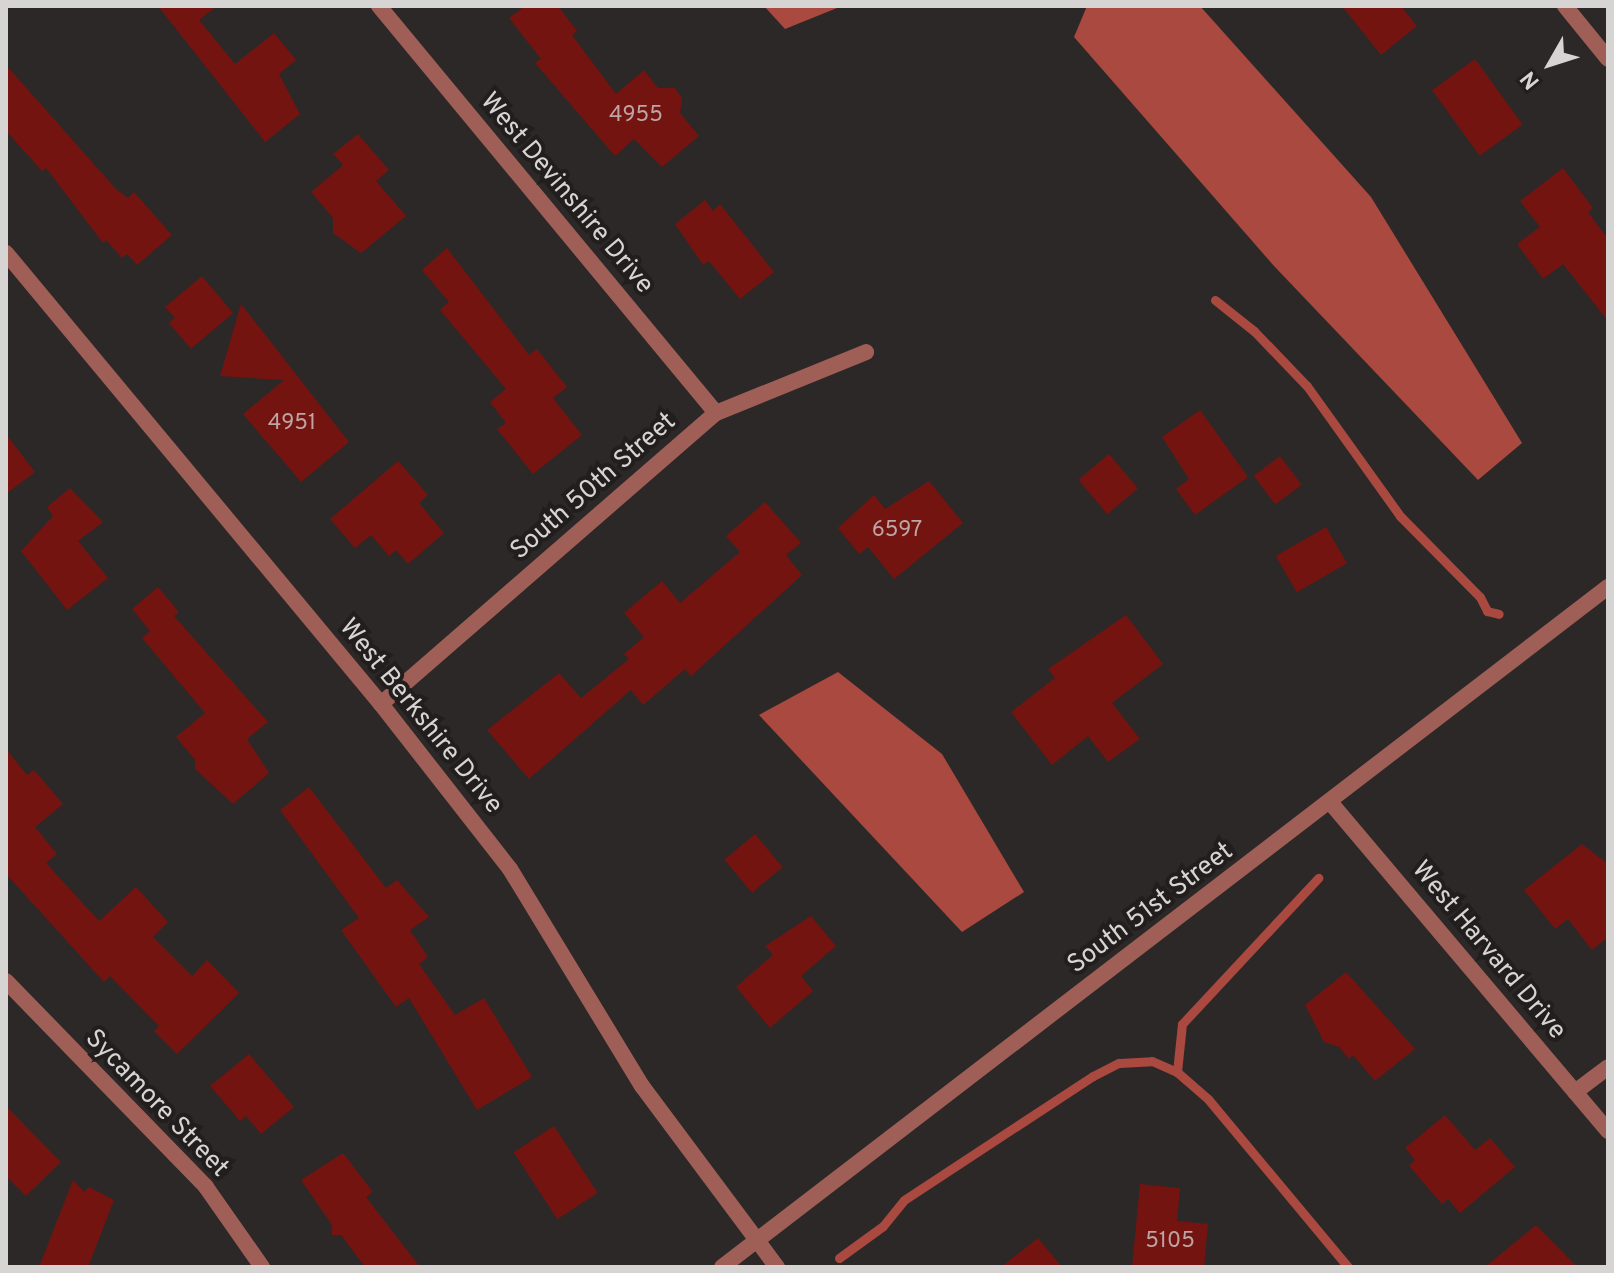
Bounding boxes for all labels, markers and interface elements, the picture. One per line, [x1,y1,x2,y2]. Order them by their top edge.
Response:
north arrow [1510,24,1590,104]
text: N [1516,65,1546,94]
street label: West Devinshire Drive [473,87,659,301]
house number: 4955 [609,103,663,129]
street label: South 50th Street [505,407,683,567]
house number: 4951 [268,411,316,437]
house number: 6597 [872,518,922,544]
street label: West Berkshire Drive [332,613,508,821]
street label: South 51st Street [1062,837,1240,981]
street label: West Harvard Drive [1404,855,1572,1047]
street label: Sycamore Street [78,1024,234,1184]
house number: 5105 [1145,1229,1195,1255]

